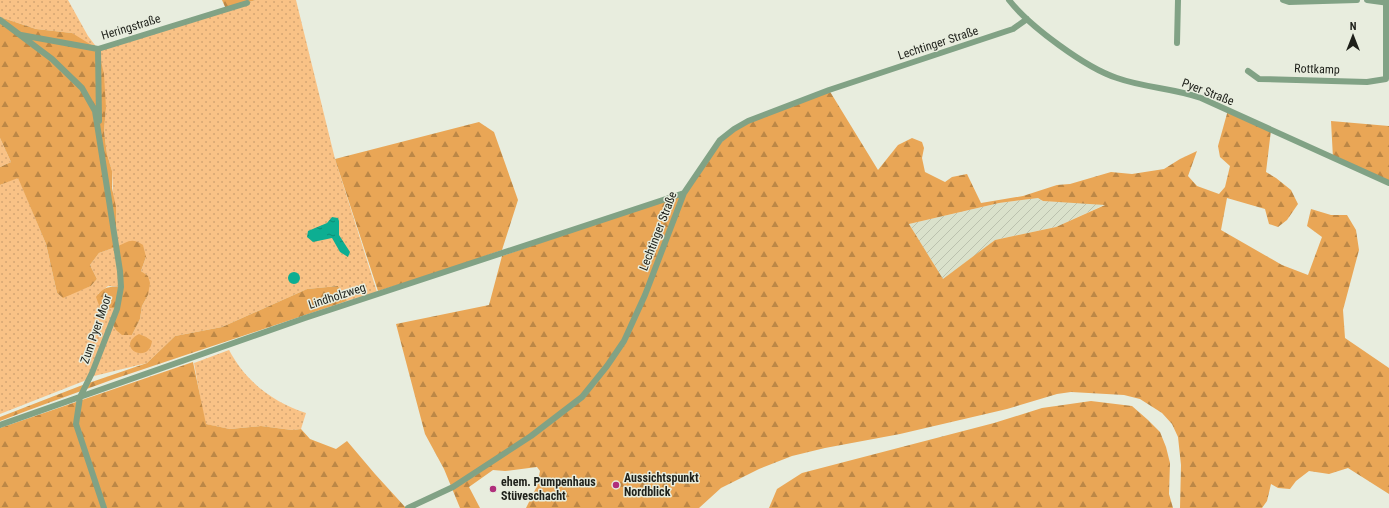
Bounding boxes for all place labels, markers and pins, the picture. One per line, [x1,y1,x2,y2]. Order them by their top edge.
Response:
place label: Aussichtspunkt Nordblick [624,471,699,499]
place label: ehem. Pumpenhaus Stüveschacht [501,475,596,503]
marker: Aussichtspunkt Nordblick [611,480,621,490]
marker: ehem. Pumpenhaus Stüveschacht [488,484,498,494]

